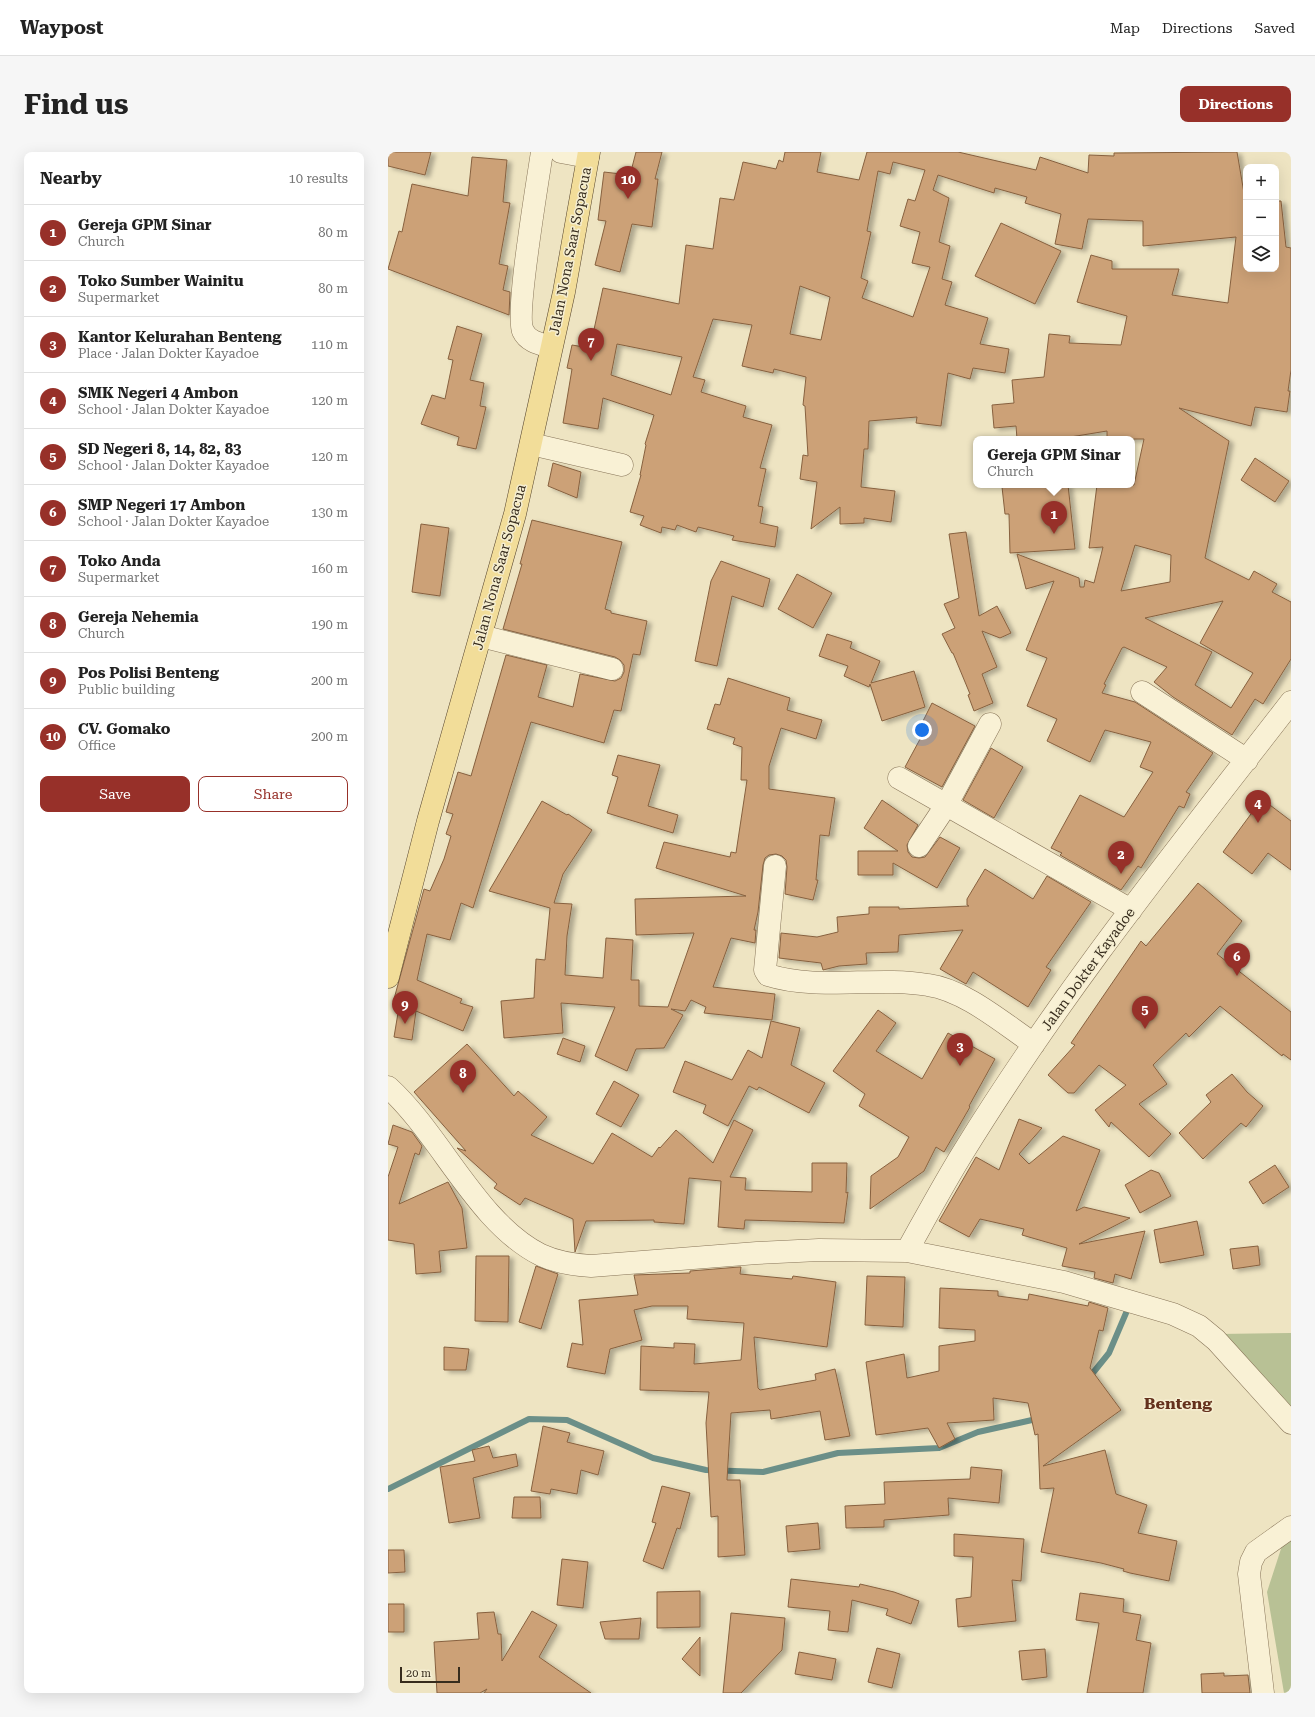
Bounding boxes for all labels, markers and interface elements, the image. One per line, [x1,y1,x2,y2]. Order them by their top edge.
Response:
text: Waypost [20,16,103,39]
text: Map [1110,20,1140,36]
text: Directions [1162,20,1232,36]
text: Saved [1254,20,1295,36]
button: Directions [1180,86,1291,122]
text: Find us [24,88,128,121]
map controls [1243,164,1279,272]
button: + [1243,164,1279,200]
street label: Jalan Nona Saar Sopacua [546,165,594,336]
pin: 10 [615,166,641,199]
text: Nearby [40,168,102,188]
text: 10 results [289,171,348,186]
button: − [1243,200,1279,236]
text: Gereja GPM Sinar [78,216,212,234]
text: 1 [49,225,57,240]
text: 80 m [318,225,348,240]
text: Church [78,234,125,249]
button: layers [1243,236,1279,272]
text: Toko Sumber Wainitu [78,272,244,290]
text: 2 [49,281,57,296]
text: 80 m [318,281,348,296]
text: Supermarket [78,290,159,305]
text: Kantor Kelurahan Benteng [78,328,282,346]
pin: 7 [578,328,604,361]
text: 3 [49,337,57,352]
text: 110 m [311,337,348,352]
text: Place · Jalan Dokter Kayadoe [78,346,259,361]
text: SMK Negeri 4 Ambon [78,384,238,402]
text: 4 [49,393,57,408]
text: 120 m [311,393,348,408]
text: School · Jalan Dokter Kayadoe [78,402,269,417]
popup [973,436,1135,488]
text: SD Negeri 8, 14, 82, 83 [78,440,241,458]
text: Gereja GPM Sinar [987,446,1121,464]
text: 5 [49,449,57,464]
text: 120 m [311,449,348,464]
text: School · Jalan Dokter Kayadoe [78,458,269,473]
text: Church [987,464,1034,479]
street label: Jalan Nona Saar Sopacua [469,482,529,652]
text: SMP Negeri 17 Ambon [78,496,245,514]
pin: 1 [1041,501,1067,534]
text: 6 [49,505,57,520]
text: 130 m [311,505,348,520]
text: School · Jalan Dokter Kayadoe [78,514,269,529]
text: Toko Anda [78,552,160,570]
text: 7 [49,561,57,576]
text: 160 m [311,561,348,576]
text: Supermarket [78,570,159,585]
text: Gereja Nehemia [78,608,199,626]
text: 8 [49,617,57,632]
text: 190 m [311,617,348,632]
text: Church [78,626,125,641]
text: Pos Polisi Benteng [78,664,219,682]
text: 9 [49,673,57,688]
text: 200 m [311,673,348,688]
text: Public building [78,682,175,697]
text: CV. Gomako [78,720,170,738]
your location [912,720,932,740]
text: 10 [46,729,60,744]
text: 200 m [311,729,348,744]
text: Office [78,738,116,753]
button: Save [40,776,190,812]
button: Share [198,776,348,812]
pin: 4 [1245,790,1271,823]
pin: 2 [1108,841,1134,874]
street label: Jalan Dokter Kayadoe [1038,904,1138,1034]
pin: 6 [1224,943,1250,976]
pin: 9 [392,991,418,1024]
pin: 5 [1132,996,1158,1029]
pin: 3 [947,1033,973,1066]
pin: 8 [450,1060,476,1093]
district label: Benteng [1144,1394,1212,1413]
scale bar [400,1665,460,1684]
text: 20 m [406,1667,431,1680]

